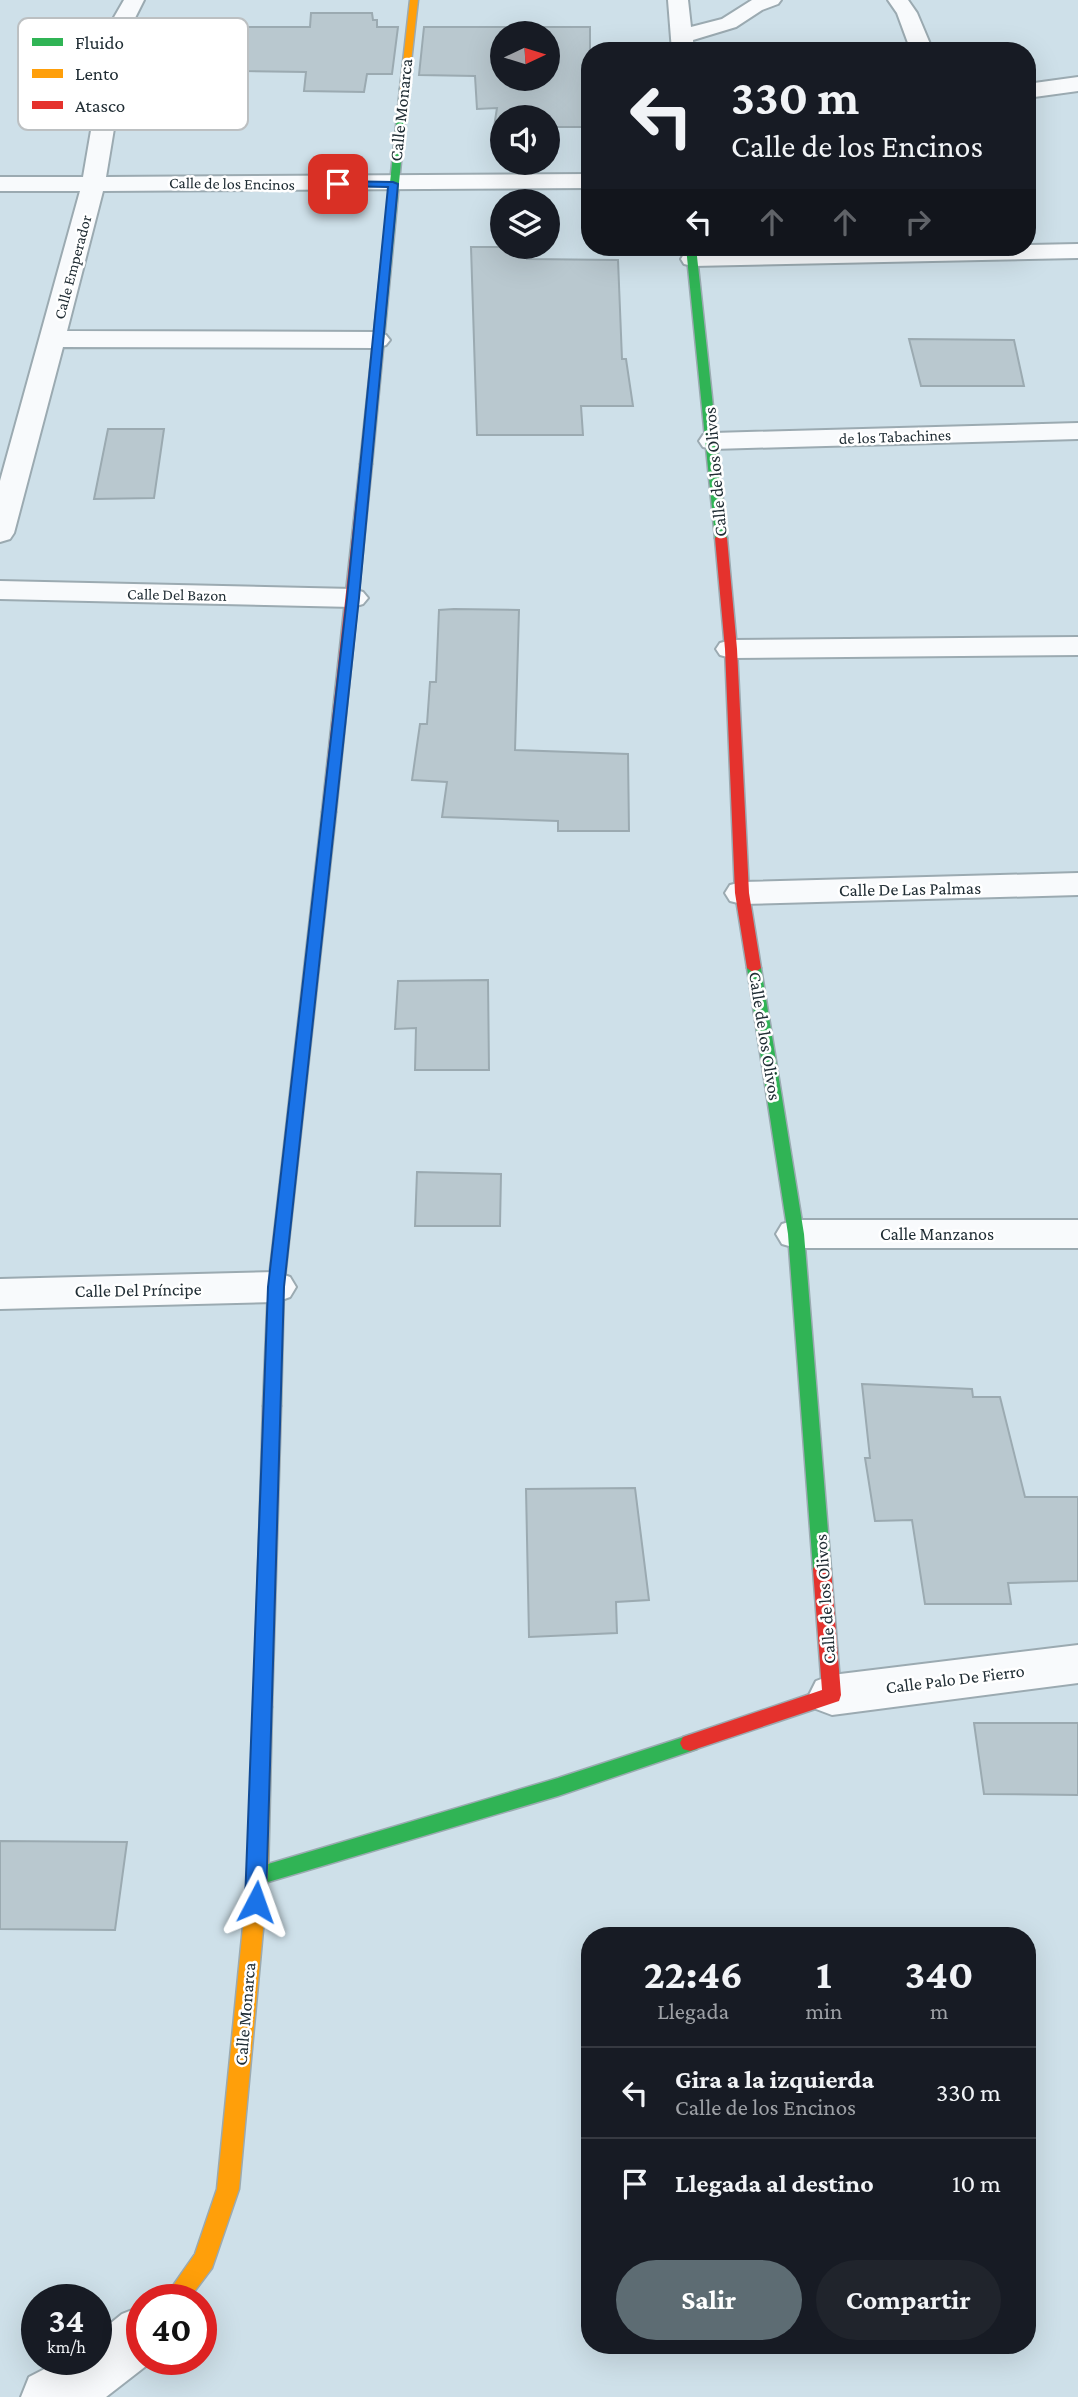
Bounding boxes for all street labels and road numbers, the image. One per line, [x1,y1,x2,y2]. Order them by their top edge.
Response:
street label: Calle Monarca [386,58,416,162]
street label: Calle de los Encinos [169,174,295,193]
street label: Calle Emperador [50,213,96,321]
street label: Calle de los Olivos [699,406,731,538]
street label: de los Tabachines [839,426,951,447]
street label: Calle Del Bazon [127,585,227,604]
street label: Calle De Las Palmas [839,878,981,900]
street label: Calle de los Olivos [745,970,785,1102]
street label: Calle Manzanos [880,1224,994,1244]
street label: Calle Del Príncipe [74,1279,202,1301]
street label: Calle de los Olivos [810,1533,840,1665]
street label: Calle Palo De Fierro [884,1661,1026,1697]
street label: Calle Monarca [231,1962,259,2066]

